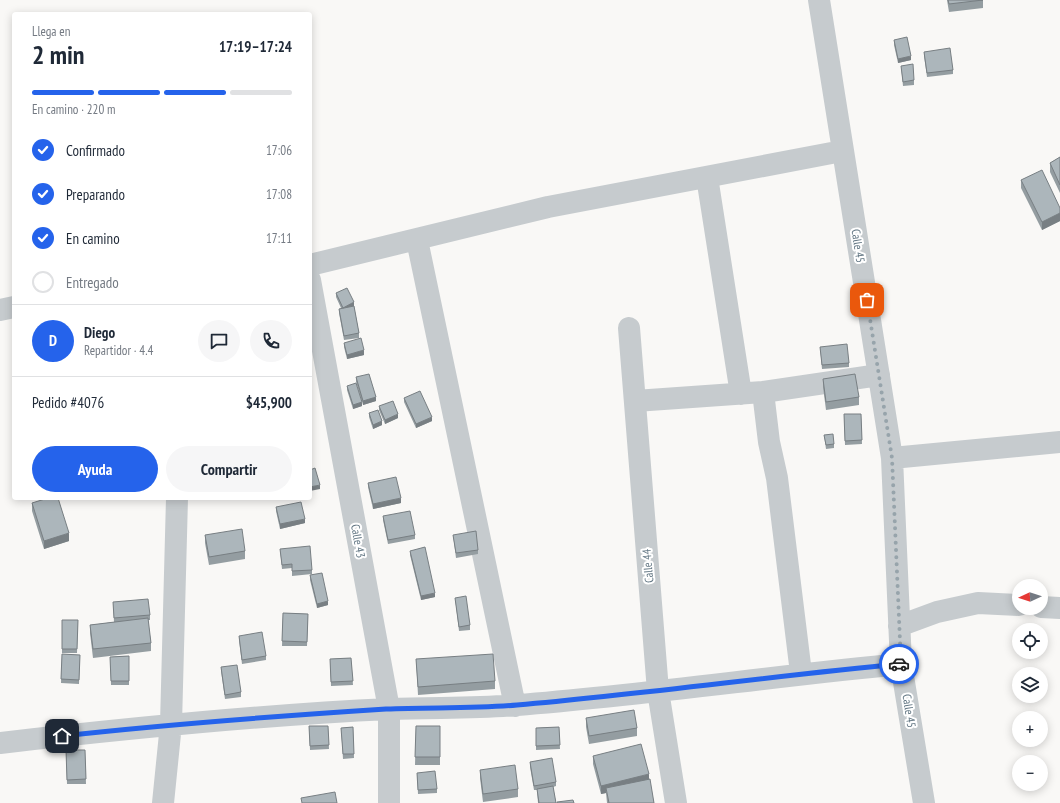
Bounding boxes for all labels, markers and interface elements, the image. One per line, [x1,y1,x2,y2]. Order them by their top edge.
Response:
text: Llega en [32,23,70,40]
text: 17:19–17:24 [219,37,292,56]
text: 2 min [32,38,85,71]
text: En camino · 220 m [32,101,116,118]
icon: check [32,139,54,161]
text: Confirmado [66,141,125,160]
text: 17:06 [266,142,292,159]
icon: check [32,183,54,205]
text: Preparando [66,185,125,204]
text: 17:08 [266,186,292,203]
icon: check [32,227,54,249]
street label: Calle 45 [848,228,869,264]
text: En camino [66,229,120,248]
text: 17:11 [266,230,292,247]
text: Entregado [66,273,119,292]
pin [850,283,884,317]
icon: bag [856,289,878,311]
button: chat [198,320,240,362]
button: phone [250,320,292,362]
text: Diego [84,323,115,342]
text: D [49,331,57,350]
text: Repartidor · 4.4 [84,342,153,359]
text: Pedido #4076 [32,393,104,412]
text: $45,900 [246,393,292,412]
button: Ayuda [32,446,158,492]
button: Compartir [166,446,292,492]
street label: Calle 43 [348,523,369,559]
street label: Calle 44 [638,548,656,584]
north arrow [1012,579,1048,615]
map controls [1012,579,1048,791]
button: locate [1012,623,1048,659]
courier [879,644,919,684]
icon: car [888,653,910,675]
button: layers [1012,667,1048,703]
street label: Calle 45 [899,693,920,729]
button: + [1012,711,1048,747]
pin [45,719,79,753]
icon: home [51,725,73,747]
button: − [1012,755,1048,791]

